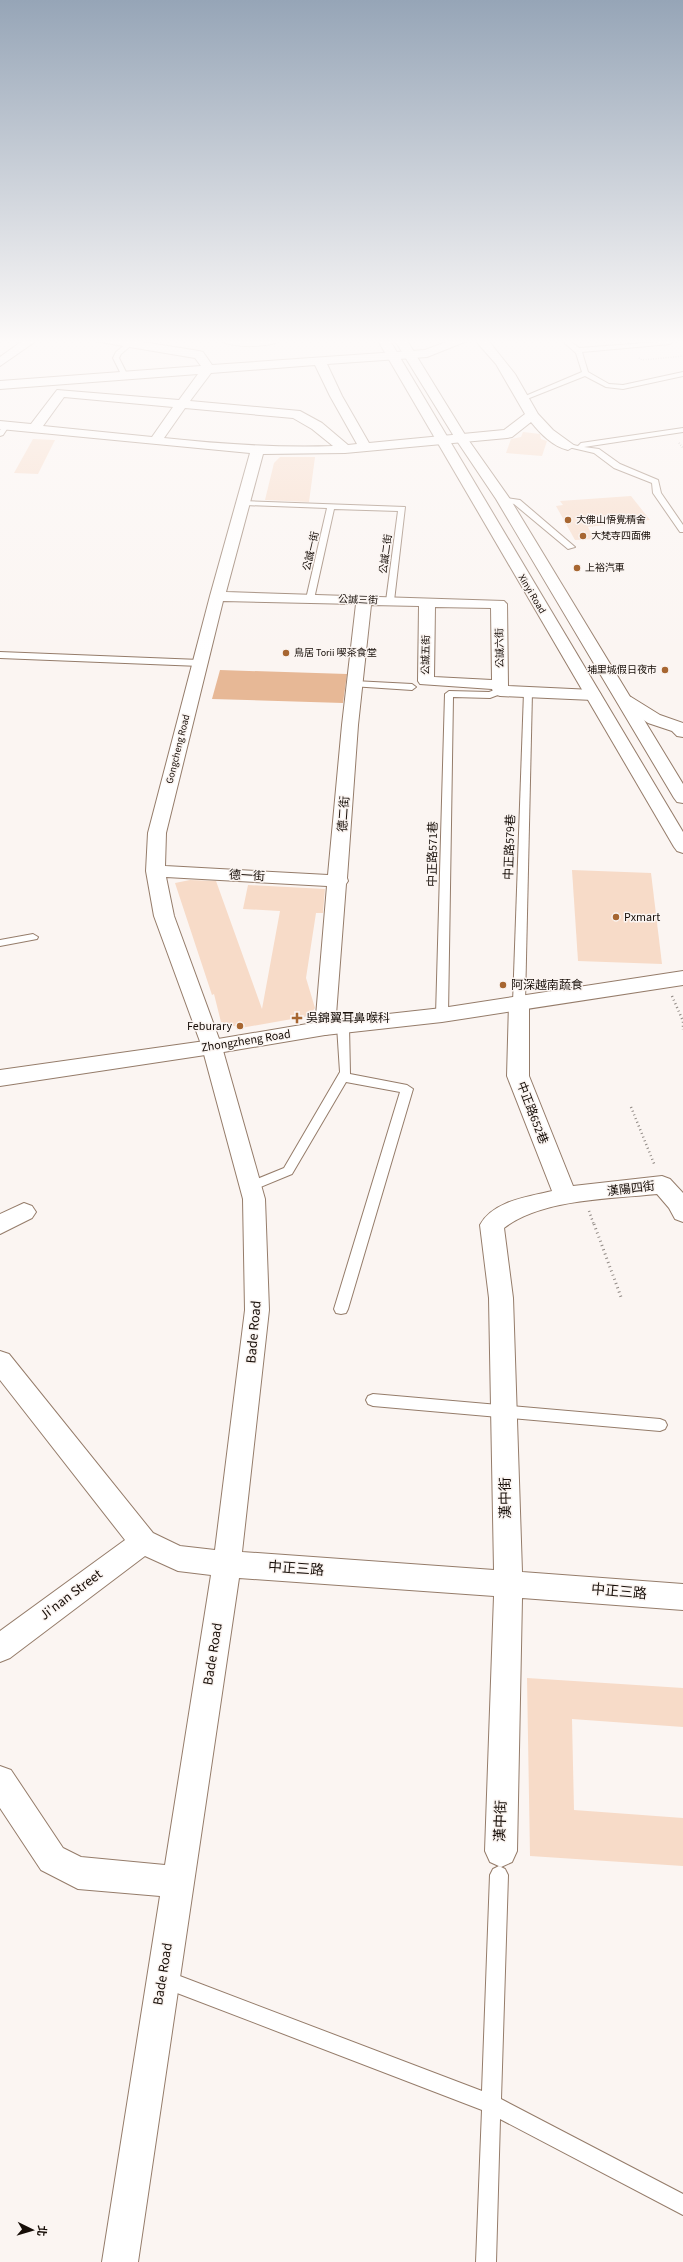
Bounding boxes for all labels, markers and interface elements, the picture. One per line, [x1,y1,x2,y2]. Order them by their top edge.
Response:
place label: 大佛山悟覺精舍 [576,513,646,527]
marker: 大佛山悟覺精舍 [563,515,573,525]
place label: 大梵寺四面佛 [591,529,651,543]
street label: 公誠一街 [300,530,322,572]
marker: 大梵寺四面佛 [578,531,588,541]
street label: 公誠二街 [376,533,396,575]
place label: 上裕汽車 [585,561,625,575]
marker: 上裕汽車 [572,563,582,573]
street label: Xinyi Road [515,572,549,616]
street label: 公誠三街 [338,592,378,608]
street label: 公誠六街 [493,628,507,668]
street label: 公誠五街 [419,635,433,675]
place label: 鳥居 Torii 喫茶食堂 [294,646,377,660]
marker: 鳥居 Torii 喫茶食堂 [281,648,291,658]
place label: 埔里城假日夜市 [587,663,657,677]
marker: 埔里城假日夜市 [660,665,670,675]
street label: Gongcheng Road [163,713,193,785]
street label: 德二街 [334,795,354,833]
street label: 中正路579巷 [500,814,520,880]
street label: 中正路571巷 [424,821,442,887]
street label: 德一街 [229,867,265,885]
place label: Pxmart [624,909,660,926]
marker: Pxmart [611,912,621,922]
place label: 阿深越南蔬食 [511,977,583,994]
marker: 阿深越南蔬食 [498,980,508,990]
place label: 吳錦翼耳鼻喉科 [306,1010,390,1027]
marker: 吳錦翼耳鼻喉科 [291,1012,303,1024]
place label: Feburary [187,1018,232,1035]
marker: Feburary [235,1021,245,1031]
street label: Zhongzheng Road [200,1026,292,1056]
street label: 中正路652巷 [512,1079,552,1147]
street label: 漢陽四街 [606,1178,656,1200]
street label: Bade Road [241,1300,267,1364]
street label: 漢中街 [496,1477,516,1519]
street label: 中正三路 [267,1557,325,1581]
street label: Ji'nan Street [35,1565,107,1625]
street label: 中正三路 [590,1580,648,1604]
street label: Bade Road [198,1621,228,1687]
street label: 漢中街 [490,1800,512,1842]
street label: Bade Road [148,1941,178,2007]
north arrow [12,2210,52,2250]
text: 北 [34,2225,49,2237]

